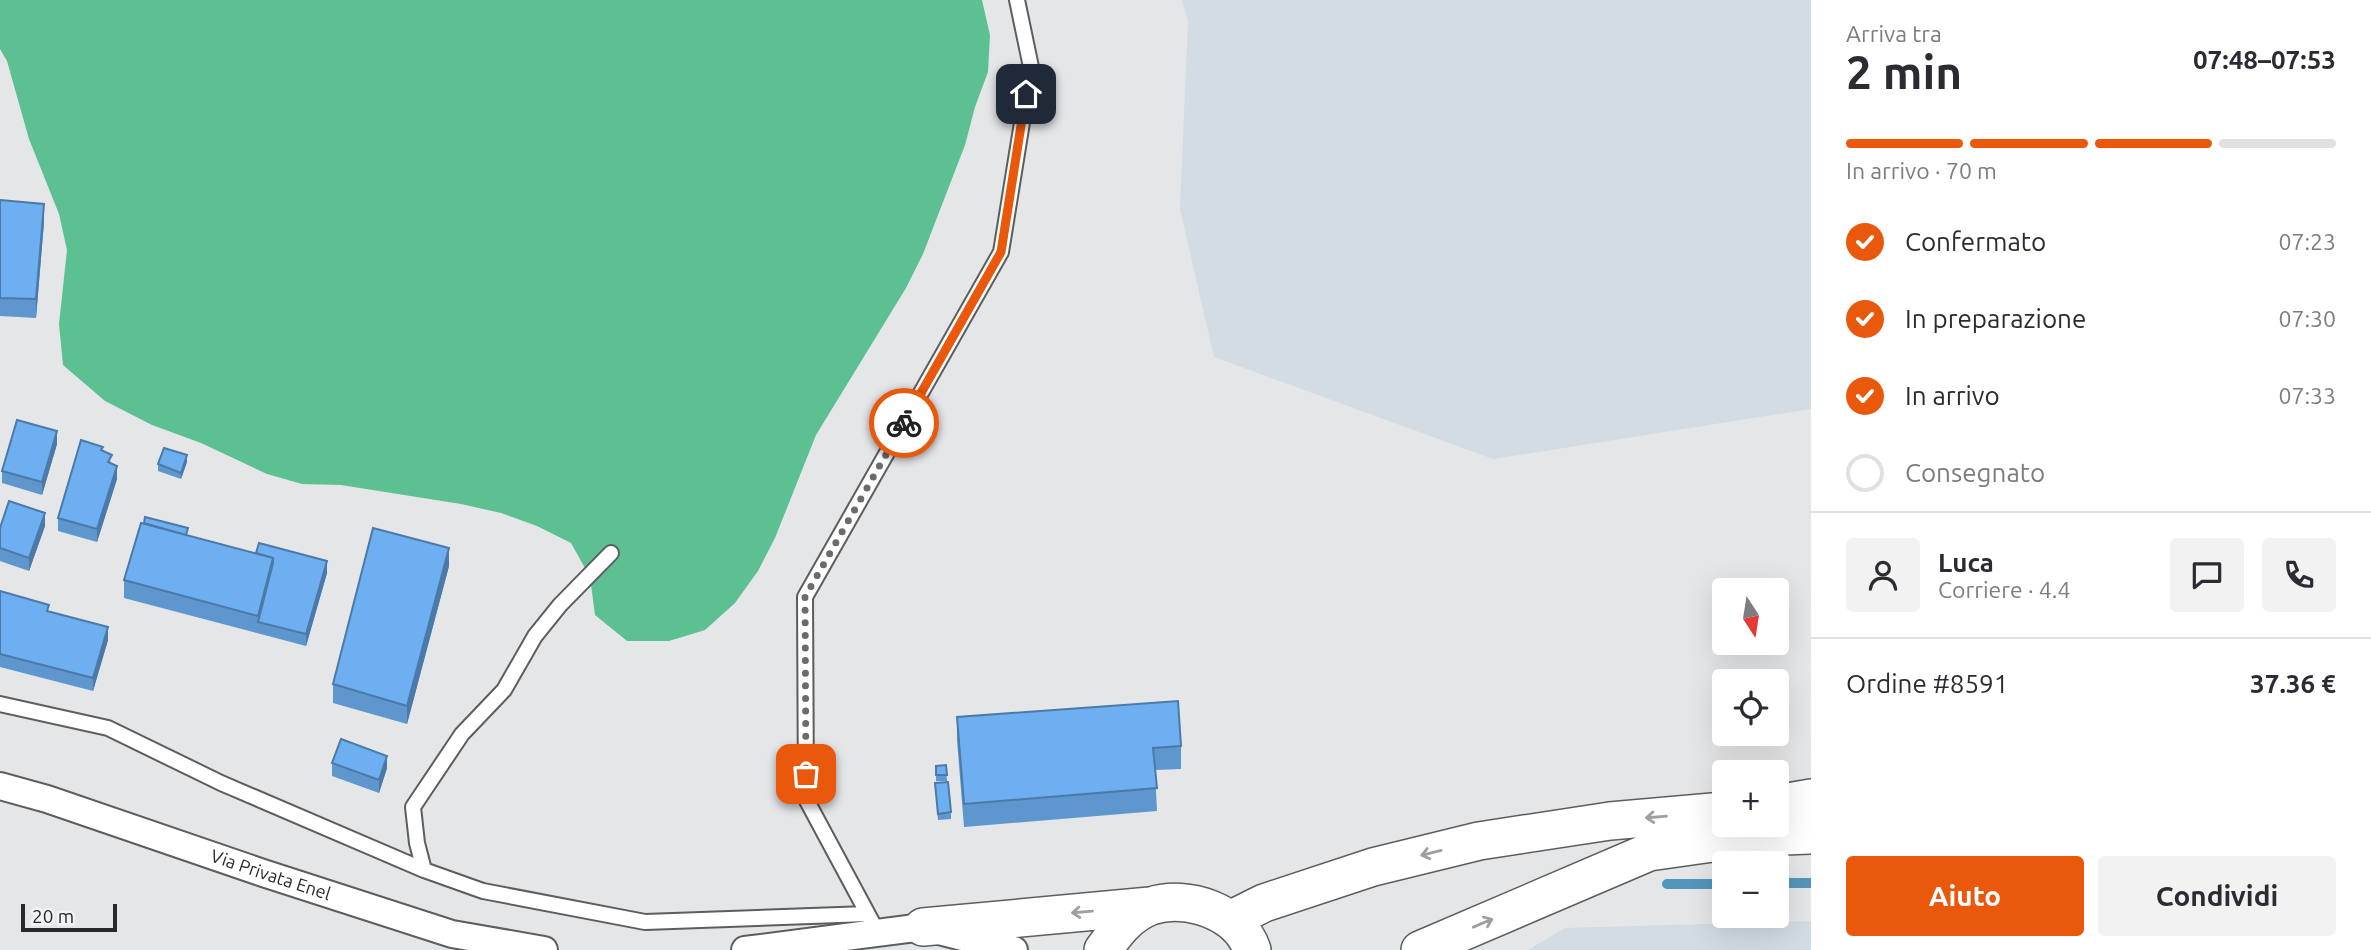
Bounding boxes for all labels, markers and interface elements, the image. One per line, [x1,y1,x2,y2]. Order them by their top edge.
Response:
text: Arriva tra [1846,21,1942,46]
text: 07:48–07:53 [2193,45,2336,74]
text: 2 min [1846,46,1962,98]
pin [996,64,1056,124]
icon: home [1007,75,1045,113]
text: In arrivo · 70 m [1846,158,1997,183]
icon: check [1846,223,1884,261]
text: Confermato [1905,227,2046,256]
text: 07:23 [2278,229,2336,254]
icon: check [1846,300,1884,338]
text: In preparazione [1905,304,2086,333]
text: 07:30 [2278,306,2336,331]
icon: check [1846,377,1884,415]
text: In arrivo [1905,381,2000,410]
text: 07:33 [2278,383,2336,408]
courier [869,388,939,458]
icon: bike [885,404,923,442]
text: Consegnato [1905,458,2045,487]
button: person [1846,538,1920,612]
button: chat [2170,538,2244,612]
button: phone [2262,538,2336,612]
text: Luca [1938,548,1994,577]
text: Corriere · 4.4 [1938,577,2070,602]
north arrow [1712,578,1788,654]
map controls [1712,578,1789,928]
button: locate [1712,669,1789,746]
text: Ordine #8591 [1846,669,2008,698]
text: 37.36 € [2250,669,2336,698]
pin [776,744,836,804]
icon: bag [787,755,825,793]
button: + [1712,760,1789,837]
one-way arrow [1645,811,1668,824]
street label: Via Privata Enel [208,845,334,903]
one-way arrow [1420,847,1443,860]
button: − [1712,851,1789,928]
button: Aiuto [1846,856,2084,936]
button: Condividi [2098,856,2336,936]
scale bar [21,901,117,933]
text: 20 m [32,905,74,927]
one-way arrow [1071,906,1094,919]
one-way arrow [1471,916,1493,929]

